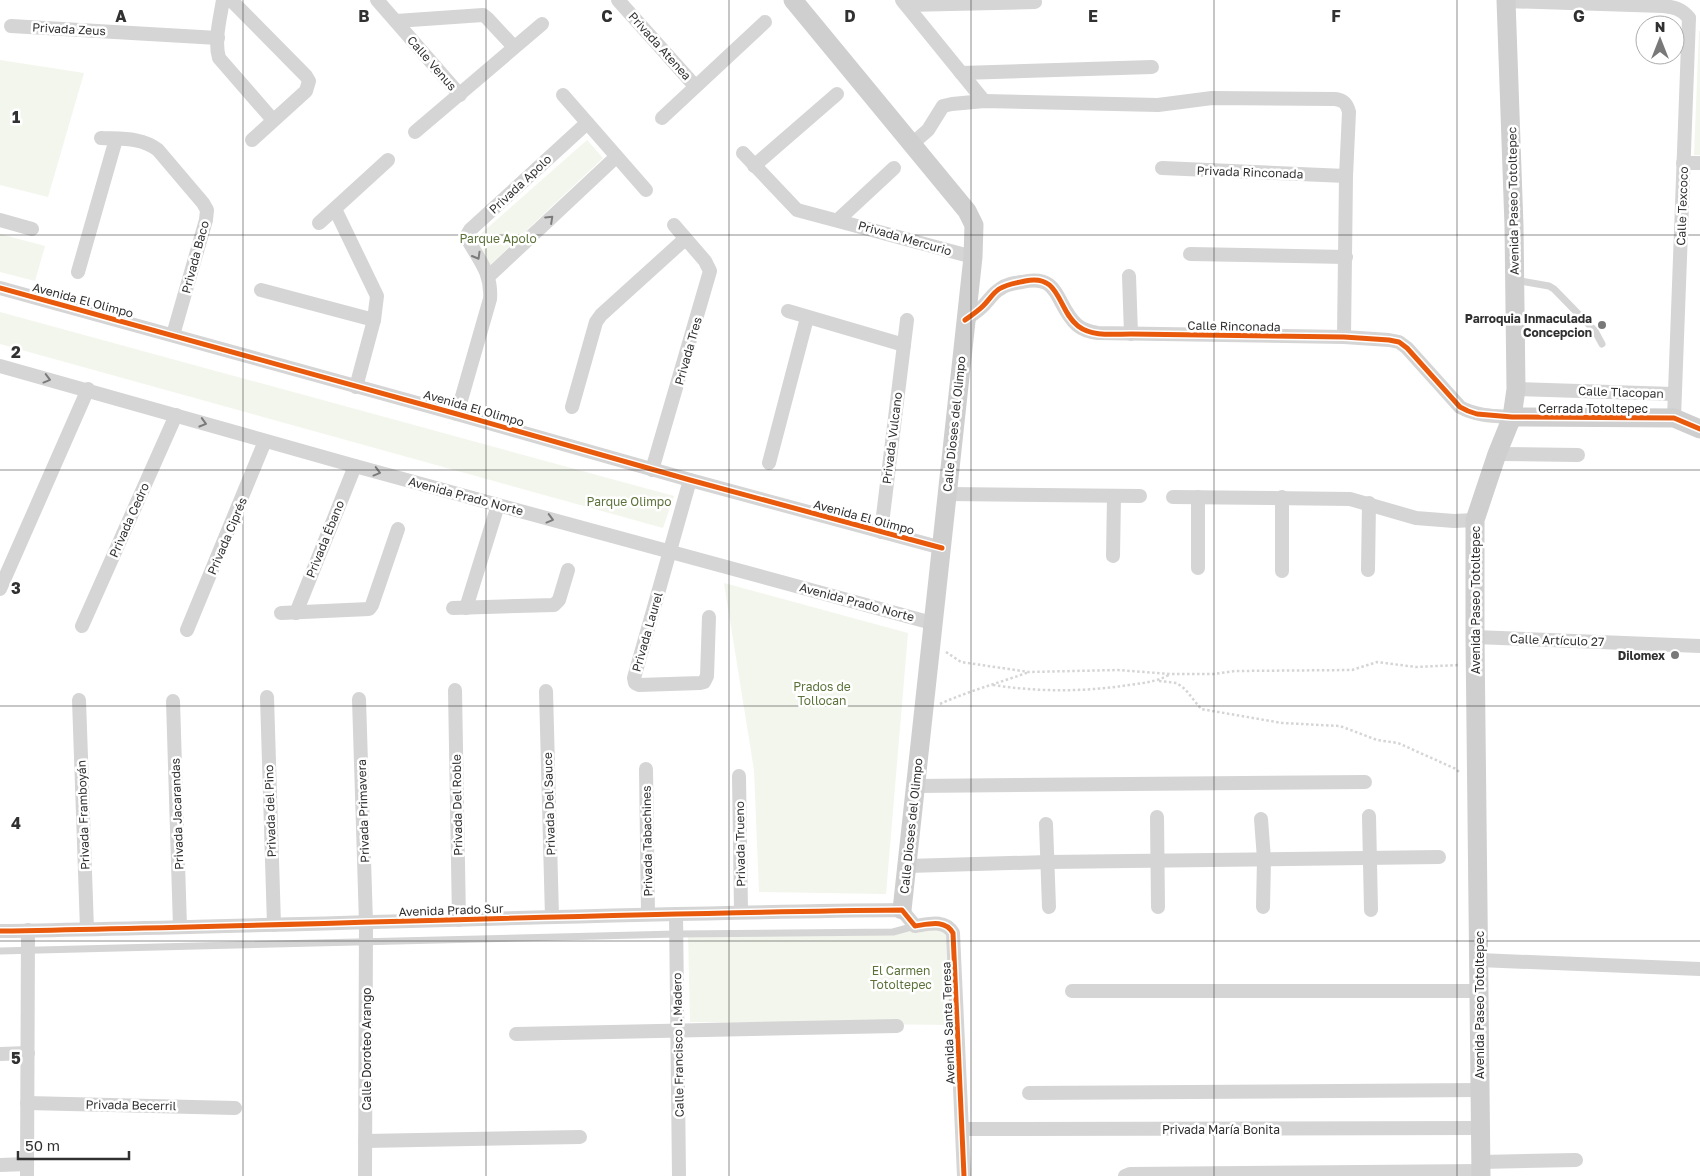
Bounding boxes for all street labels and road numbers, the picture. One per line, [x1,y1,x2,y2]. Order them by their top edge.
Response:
street label: Privada Atenea [625,9,695,83]
street label: Privada Zeus [32,20,106,38]
street label: Calle Venus [404,33,460,93]
street label: Avenida Paseo Totoltepec [1504,126,1522,275]
street label: Privada Apolo [486,151,554,217]
street label: Privada Rinconada [1196,163,1304,181]
street label: Calle Texcoco [1673,166,1691,246]
street label: Privada Mercurio [856,217,954,259]
street label: Privada Baco [178,219,212,295]
street label: Avenida El Olimpo [31,279,135,321]
street label: Privada Tres [671,315,705,387]
street label: Calle Rinconada [1187,318,1281,334]
street label: Calle Dioses del Olimpo [939,355,969,493]
street label: Calle Tlacopan [1578,383,1664,401]
street label: Avenida El Olimpo [422,386,526,430]
street label: Privada Vulcano [879,391,905,485]
street label: Cerrada Totoltepec [1538,401,1649,416]
street label: Avenida Prado Norte [407,473,525,519]
street label: Privada Cedro [106,480,152,560]
street label: Privada Ciprés [204,495,250,577]
street label: Avenida El Olimpo [812,496,916,538]
street label: Privada Ébano [303,498,347,580]
street label: Avenida Paseo Totoltepec [1468,525,1483,674]
street label: Avenida Prado Norte [798,579,916,625]
street label: Privada Laurel [628,590,666,674]
street label: Calle Artículo 27 [1510,631,1604,649]
street label: Privada Del Sauce [540,752,558,856]
street label: Privada Del Roble [449,754,465,856]
street label: Calle Dioses del Olimpo [896,757,926,895]
street label: Privada Jacarandas [168,758,186,870]
street label: Privada Primavera [354,759,372,863]
street label: Privada Framboyán [74,760,92,870]
street label: Privada del Pino [261,764,279,858]
street label: Privada Tabachines [639,785,655,897]
street label: Privada Trueno [732,801,748,887]
street label: Avenida Prado Sur [398,901,504,919]
street label: Avenida Paseo Totoltepec [1472,930,1487,1079]
street label: Avenida Santa Teresa [938,961,958,1085]
street label: Calle Francisco I. Madero [669,973,687,1117]
street label: Calle Doroteo Arango [359,987,374,1111]
street label: Privada Becerril [85,1097,177,1113]
street label: Privada María Bonita [1162,1122,1280,1137]

